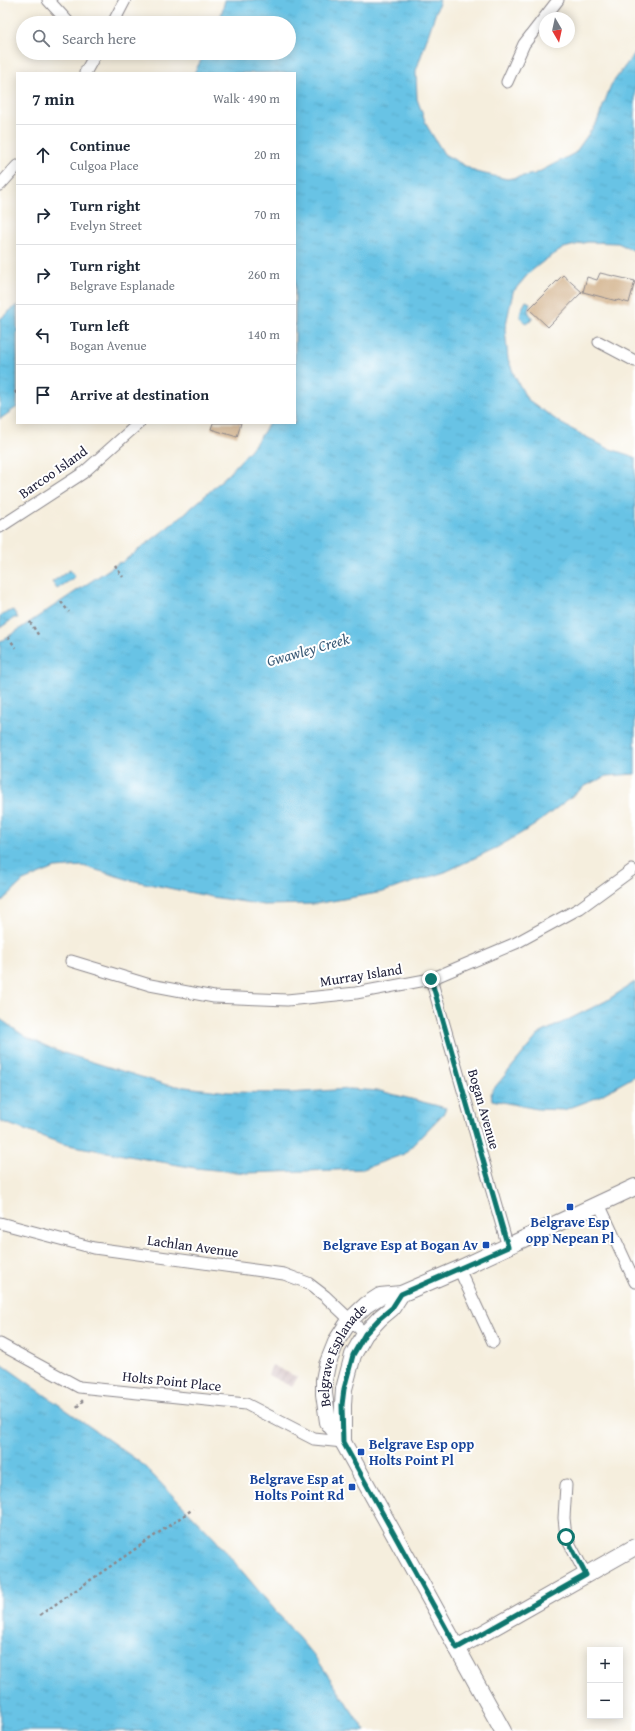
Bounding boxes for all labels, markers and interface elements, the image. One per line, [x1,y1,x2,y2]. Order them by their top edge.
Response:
north arrow [539,12,575,48]
search box [16,16,296,60]
icon: search [30,27,52,49]
text: Search here [62,28,136,49]
text: 7 min [32,86,74,111]
text: Walk · 490 m [213,89,280,108]
text: Continue [70,135,131,156]
icon: ahead [32,144,54,166]
text: 20 m [254,145,280,164]
text: Culgoa Place [70,156,139,175]
text: Turn right [70,195,141,216]
icon: right [32,204,54,226]
text: 70 m [254,205,280,224]
text: Evelyn Street [70,216,142,235]
text: Turn right [70,255,141,276]
icon: right [32,264,54,286]
text: 260 m [248,265,280,284]
text: Belgrave Esplanade [70,276,175,295]
text: Turn left [70,315,129,336]
icon: left [32,324,54,346]
text: 140 m [248,325,280,344]
text: Bogan Avenue [70,336,147,355]
icon: arrive [32,384,54,406]
text: Arrive at destination [70,384,209,405]
street label: Barcoo Island [15,441,92,503]
water label: Gwawley Creek [264,628,352,671]
street label: Murray Island [319,959,404,991]
route end [422,970,440,988]
street label: Bogan Avenue [463,1067,505,1152]
marker: Belgrave Esp opp Nepean Pl [565,1202,575,1212]
place label: Belgrave Esp opp Nepean Pl [526,1212,615,1248]
street label: Lachlan Avenue [146,1230,240,1262]
place label: Belgrave Esp at Bogan Av [323,1235,479,1255]
marker: Belgrave Esp at Bogan Av [481,1240,491,1250]
street label: Belgrave Esplanade [314,1299,372,1408]
street label: Holts Point Place [122,1366,223,1396]
place label: Belgrave Esp opp Holts Point Pl [369,1434,474,1470]
marker: Belgrave Esp opp Holts Point Pl [356,1447,366,1457]
place label: Belgrave Esp at Holts Point Rd [250,1469,345,1505]
marker: Belgrave Esp at Holts Point Rd [347,1482,357,1492]
route start [557,1528,575,1546]
map controls [587,1647,623,1719]
button: + [587,1647,623,1683]
button: − [587,1683,623,1719]

